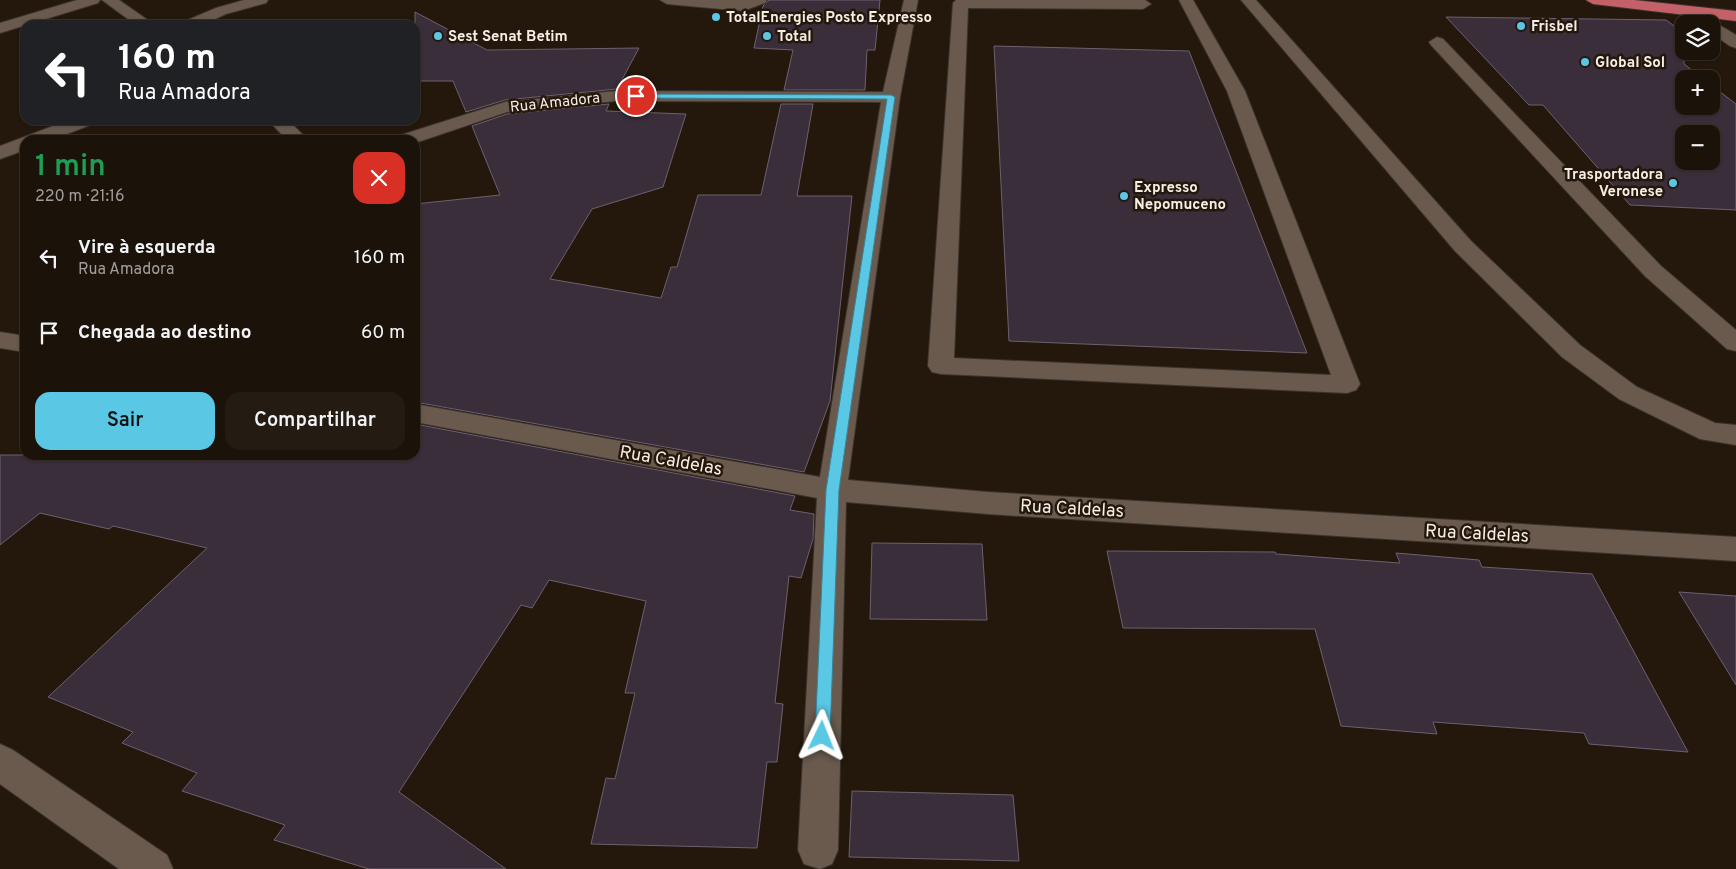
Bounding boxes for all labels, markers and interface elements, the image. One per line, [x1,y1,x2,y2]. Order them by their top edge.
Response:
place label: TotalEnergies Posto Expresso [726,9,932,28]
marker: TotalEnergies Posto Expresso [710,11,722,23]
map controls [1675,15,1720,170]
button: layers [1675,15,1720,60]
place label: Frisbel [1531,18,1578,37]
marker: Frisbel [1515,20,1527,32]
place label: Sest Senat Betim [448,28,568,47]
place label: Total [777,28,812,47]
marker: Sest Senat Betim [432,30,444,42]
marker: Total [761,30,773,42]
text: 160 m [118,37,216,81]
icon: left [35,40,100,105]
place label: Global Sol [1595,54,1665,73]
marker: Global Sol [1579,56,1591,68]
button: + [1675,70,1720,115]
pin [615,75,657,117]
text: Rua Amadora [118,80,251,107]
icon: arrive [622,82,650,110]
street label: Rua Amadora [509,89,601,118]
button: − [1675,125,1720,170]
text: 1 min [35,149,106,186]
button: close [353,152,405,204]
place label: Trasportadora Veronese [1564,166,1663,202]
marker: Trasportadora Veronese [1667,177,1679,189]
place label: Expresso Nepomuceno [1134,179,1226,215]
text: 220 m · 21:16 [35,187,125,207]
marker: Expresso Nepomuceno [1118,190,1130,202]
text: Vire à esquerda [78,236,216,260]
icon: left [35,244,63,272]
text: 160 m [354,246,405,270]
text: Rua Amadora [78,260,174,280]
icon: arrive [35,319,63,347]
text: Chegada ao destino [78,321,252,345]
text: 60 m [361,321,405,345]
button: Sair [35,392,215,450]
button: Compartilhar [225,392,405,450]
street label: Rua Caldelas [618,441,724,482]
street label: Rua Caldelas [1019,495,1124,524]
street label: Rua Caldelas [1424,520,1529,549]
position arrow [795,709,847,761]

